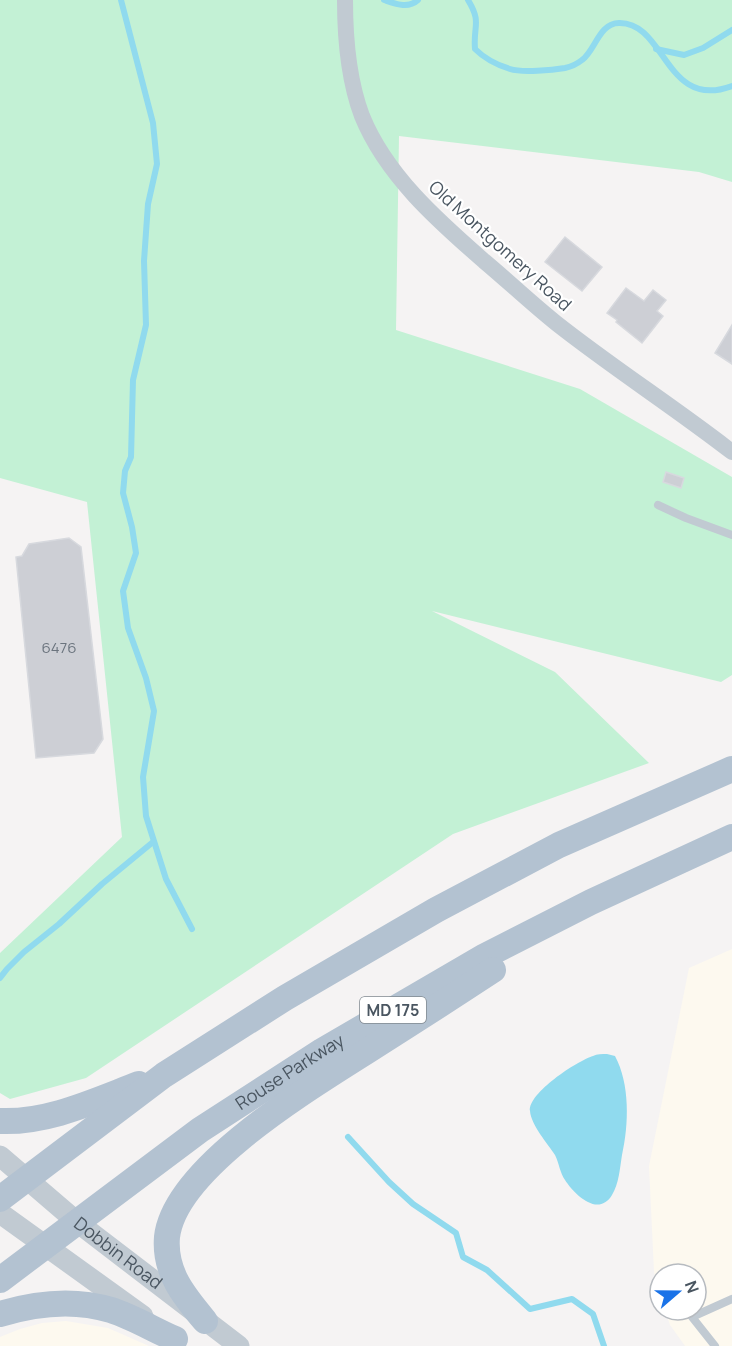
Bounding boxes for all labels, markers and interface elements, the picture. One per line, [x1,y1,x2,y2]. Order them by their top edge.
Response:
street label: Old Montgomery Road [424,175,577,316]
house number: 6476 [42,637,77,658]
road number: MD 175 [360,997,426,1023]
street label: Rouse Parkway [231,1027,349,1115]
street label: Dobbin Road [69,1211,168,1294]
north arrow [648,1262,708,1322]
text: N [680,1278,704,1296]

